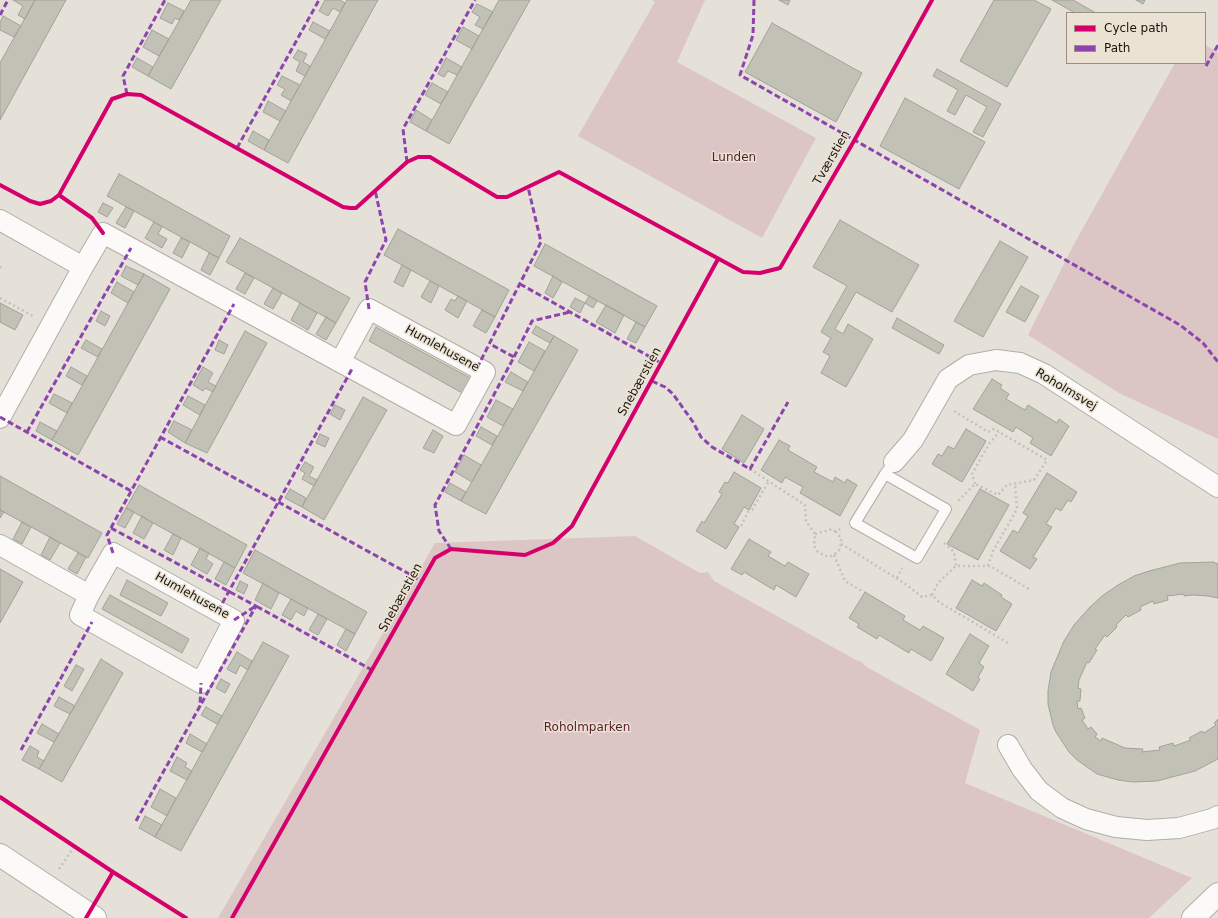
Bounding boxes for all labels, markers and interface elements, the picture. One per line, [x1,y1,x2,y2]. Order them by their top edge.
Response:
legend [1066,12,1206,64]
text: Cycle path [1104,21,1168,35]
text: Path [1104,41,1130,55]
street label: Tværstien [811,128,853,188]
park label: Lunden [712,151,756,165]
street label: Humlehusene [402,323,482,375]
street label: Snebærstien [615,345,665,419]
street label: Roholmsvej [1033,366,1099,414]
street label: Snebærstien [376,561,426,635]
street label: Humlehusene [152,570,232,622]
park label: Roholmparken [544,721,630,735]

